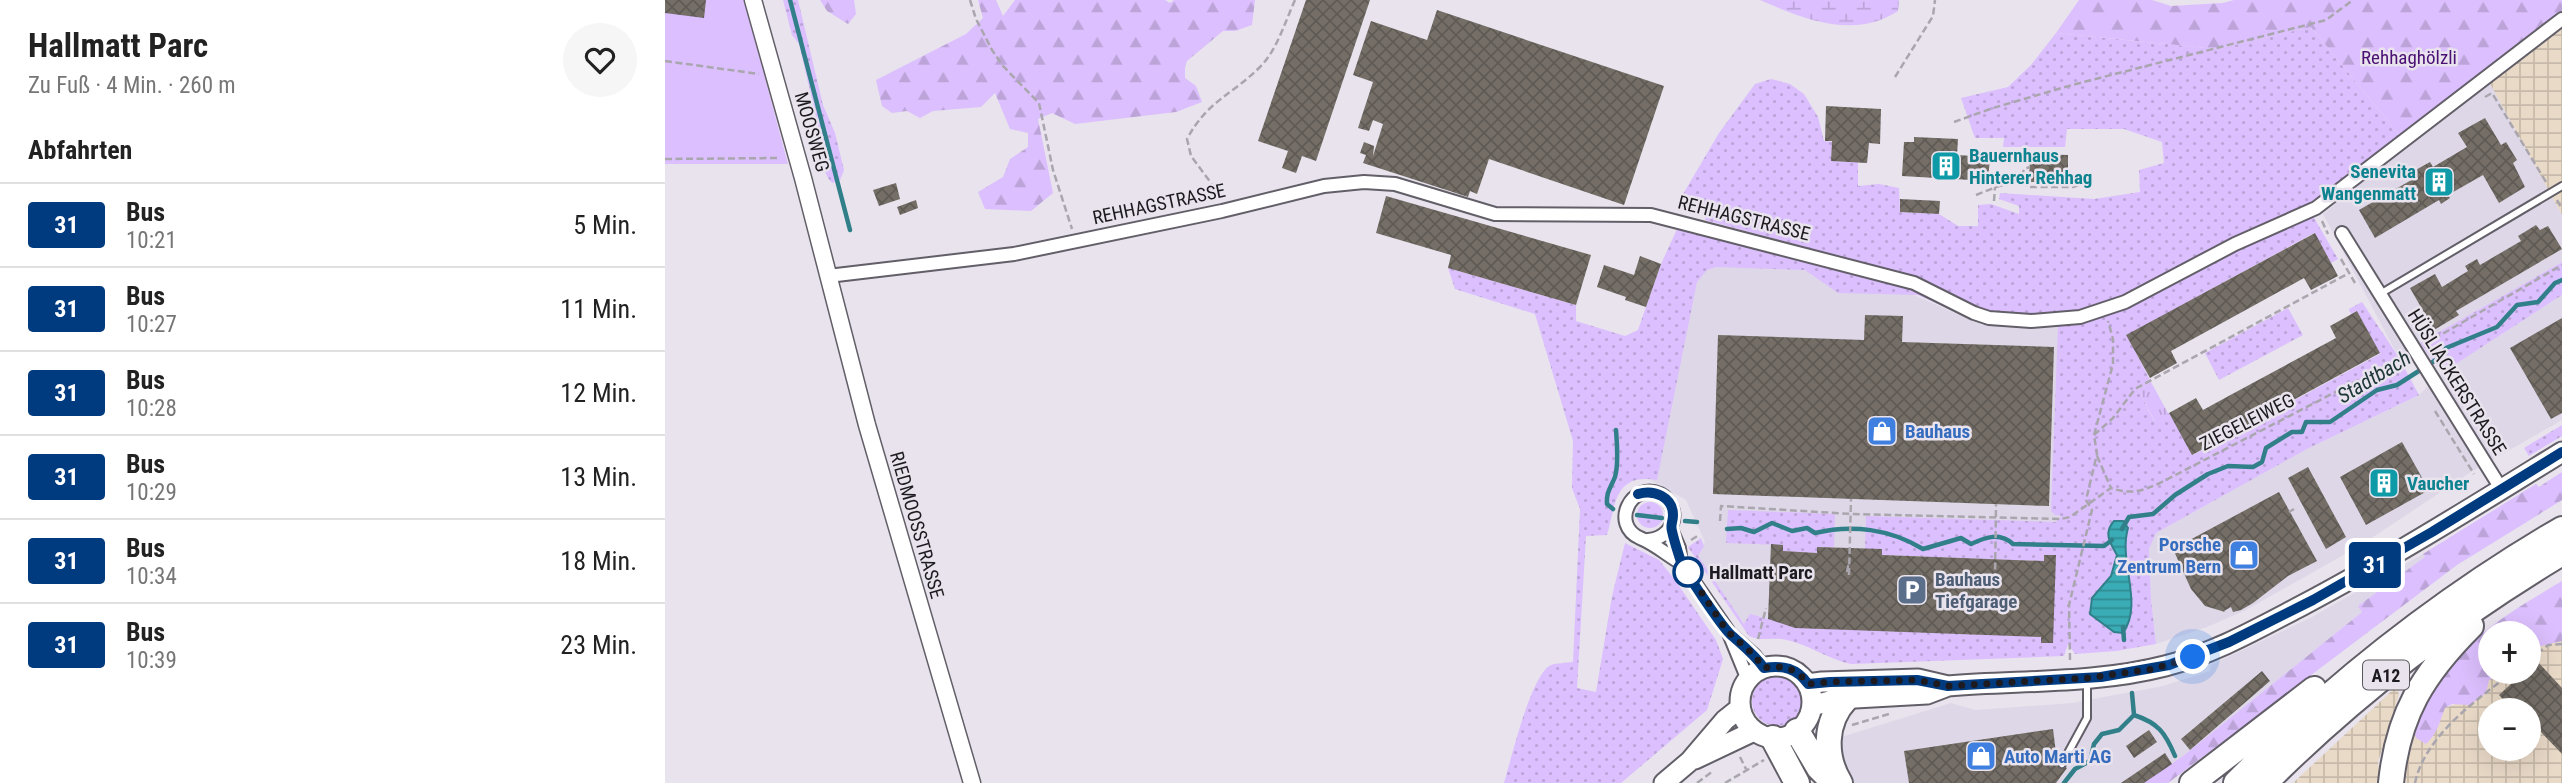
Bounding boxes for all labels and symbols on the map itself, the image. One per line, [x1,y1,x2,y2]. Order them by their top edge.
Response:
park label: Rehhaghölzli [2361,46,2457,69]
street label: MOOSWEG [790,89,834,175]
place label: Bauernhaus Hinterer Rehhag [1969,144,2092,189]
building icon: Bauernhaus Hinterer Rehhag [1929,149,1963,183]
place label: Senevita Wangenmatt [2321,160,2416,205]
building icon: Senevita Wangenmatt [2422,165,2456,199]
street label: REHHAGSTRASSE [1090,179,1228,229]
street label: REHHAGSTRASSE [1676,190,1812,246]
street label: HÜSLIACKERSTRASSE [2403,305,2511,459]
water label: Stadtbach [2333,346,2415,408]
street label: ZIEGELEIWEG [2196,388,2298,456]
shop icon: Bauhaus [1865,414,1899,448]
place label: Bauhaus [1905,420,1970,443]
street label: RIEDMOOSSTRASSE [885,449,949,601]
building icon: Vaucher [2367,466,2401,500]
place label: Vaucher [2407,472,2469,495]
place label: Porsche Zentrum Bern [2117,533,2221,578]
shop icon: Porsche Zentrum Bern [2227,538,2261,572]
line badge: 31 [2343,542,2407,588]
marker: Hallmatt Parc [1673,557,1703,587]
place label: Hallmatt Parc [1709,561,1813,584]
place label: Bauhaus Tiefgarage [1935,568,2017,613]
parking icon: Bauhaus Tiefgarage [1895,573,1929,607]
your location [2175,639,2210,674]
road number: A12 [2363,660,2409,690]
shop icon: Auto Marti AG [1964,739,1998,773]
place label: Auto Marti AG [2004,745,2111,768]

